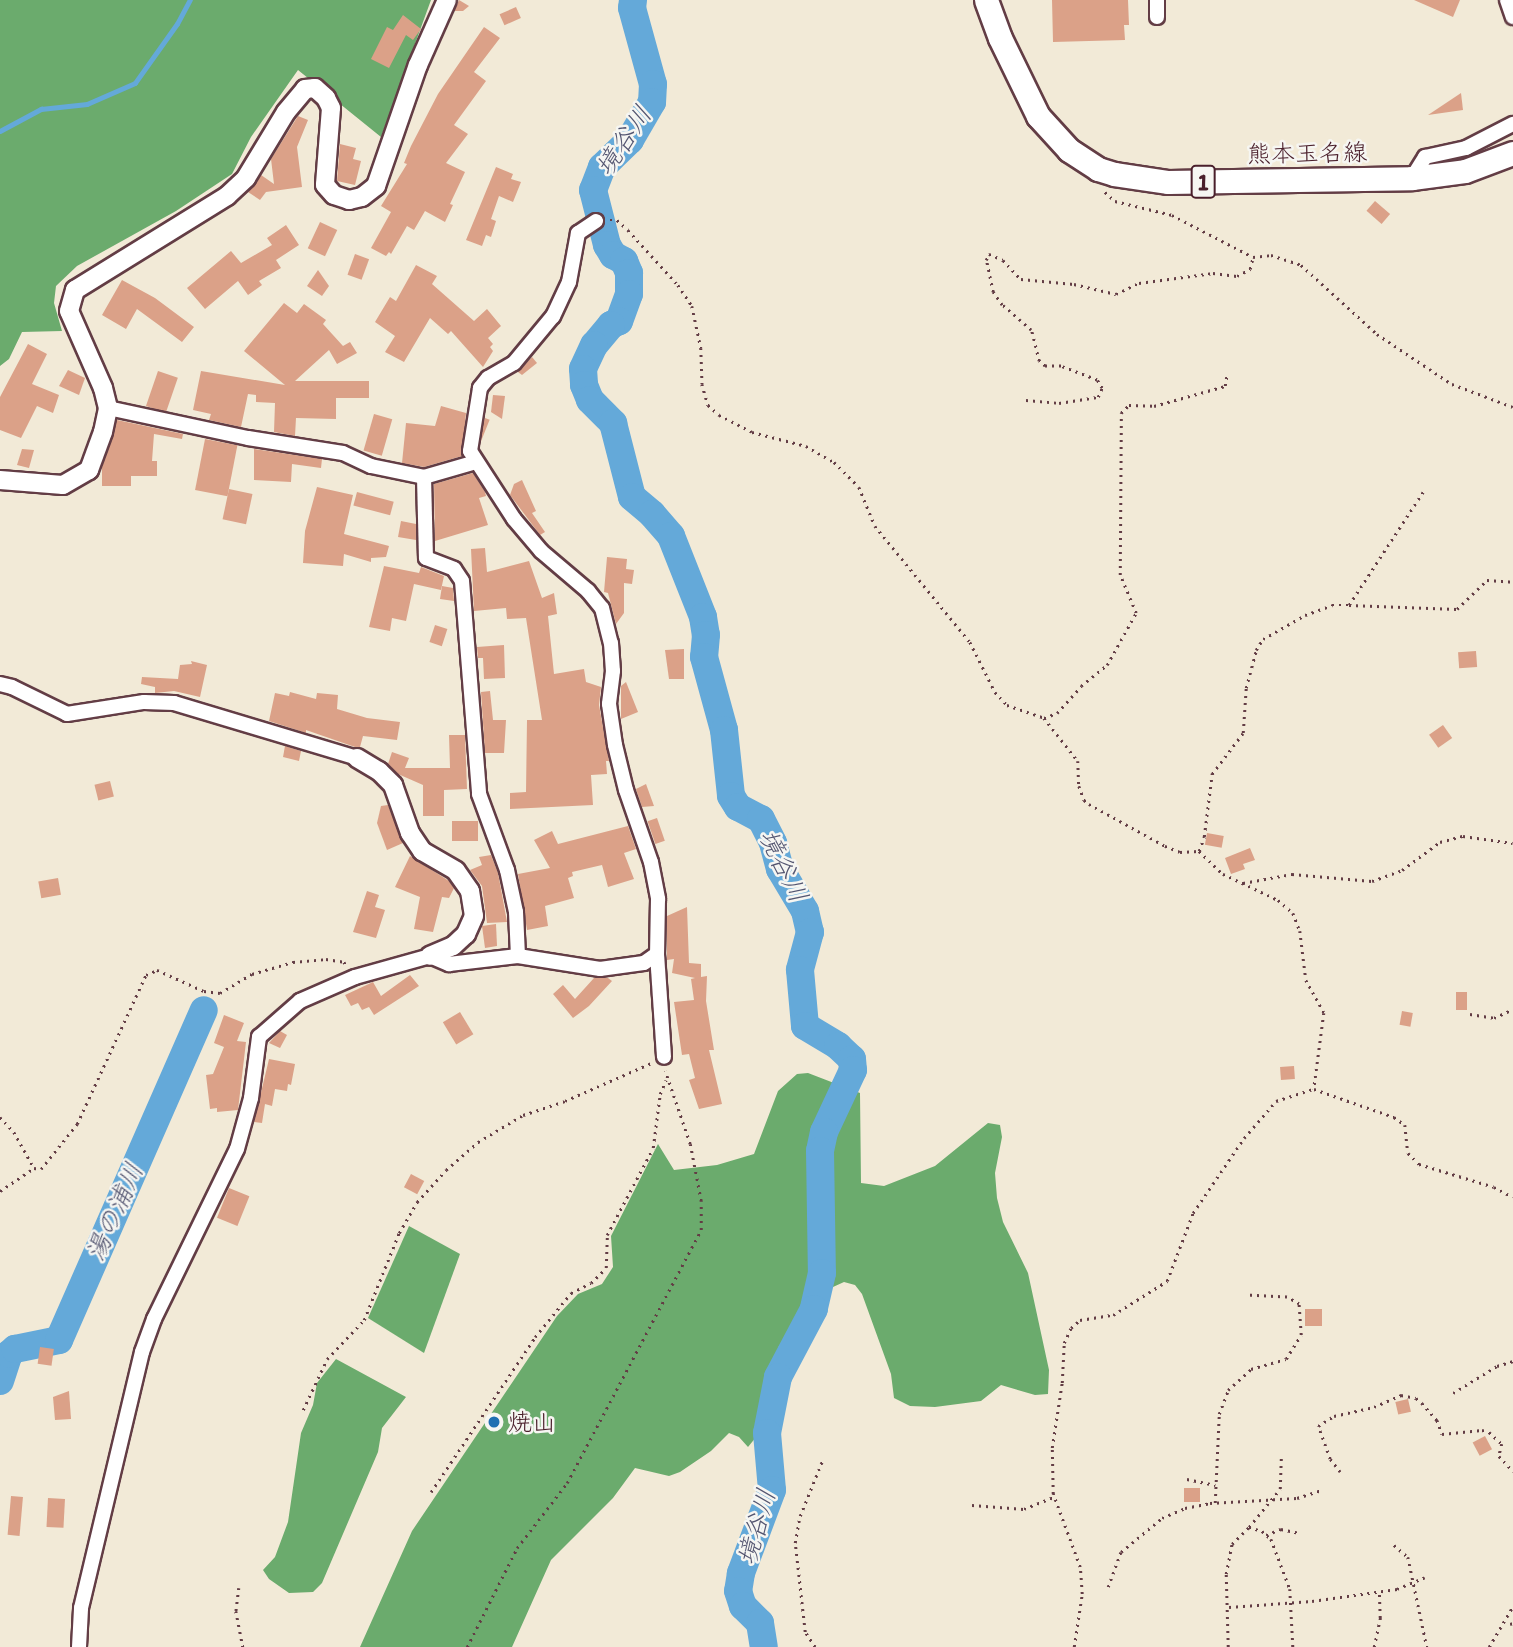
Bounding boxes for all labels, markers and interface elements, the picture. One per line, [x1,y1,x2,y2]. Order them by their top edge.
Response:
water label: 境谷川 [589,100,659,182]
street label: 熊本玉名線 [1247,138,1367,168]
road number: 1 [1189,162,1217,202]
water label: 境谷川 [752,824,814,908]
water label: 湯の浦川 [80,1158,150,1266]
place label: 焼山 [508,1408,556,1436]
marker: 焼山 [486,1414,502,1430]
water label: 境谷川 [731,1485,783,1569]

